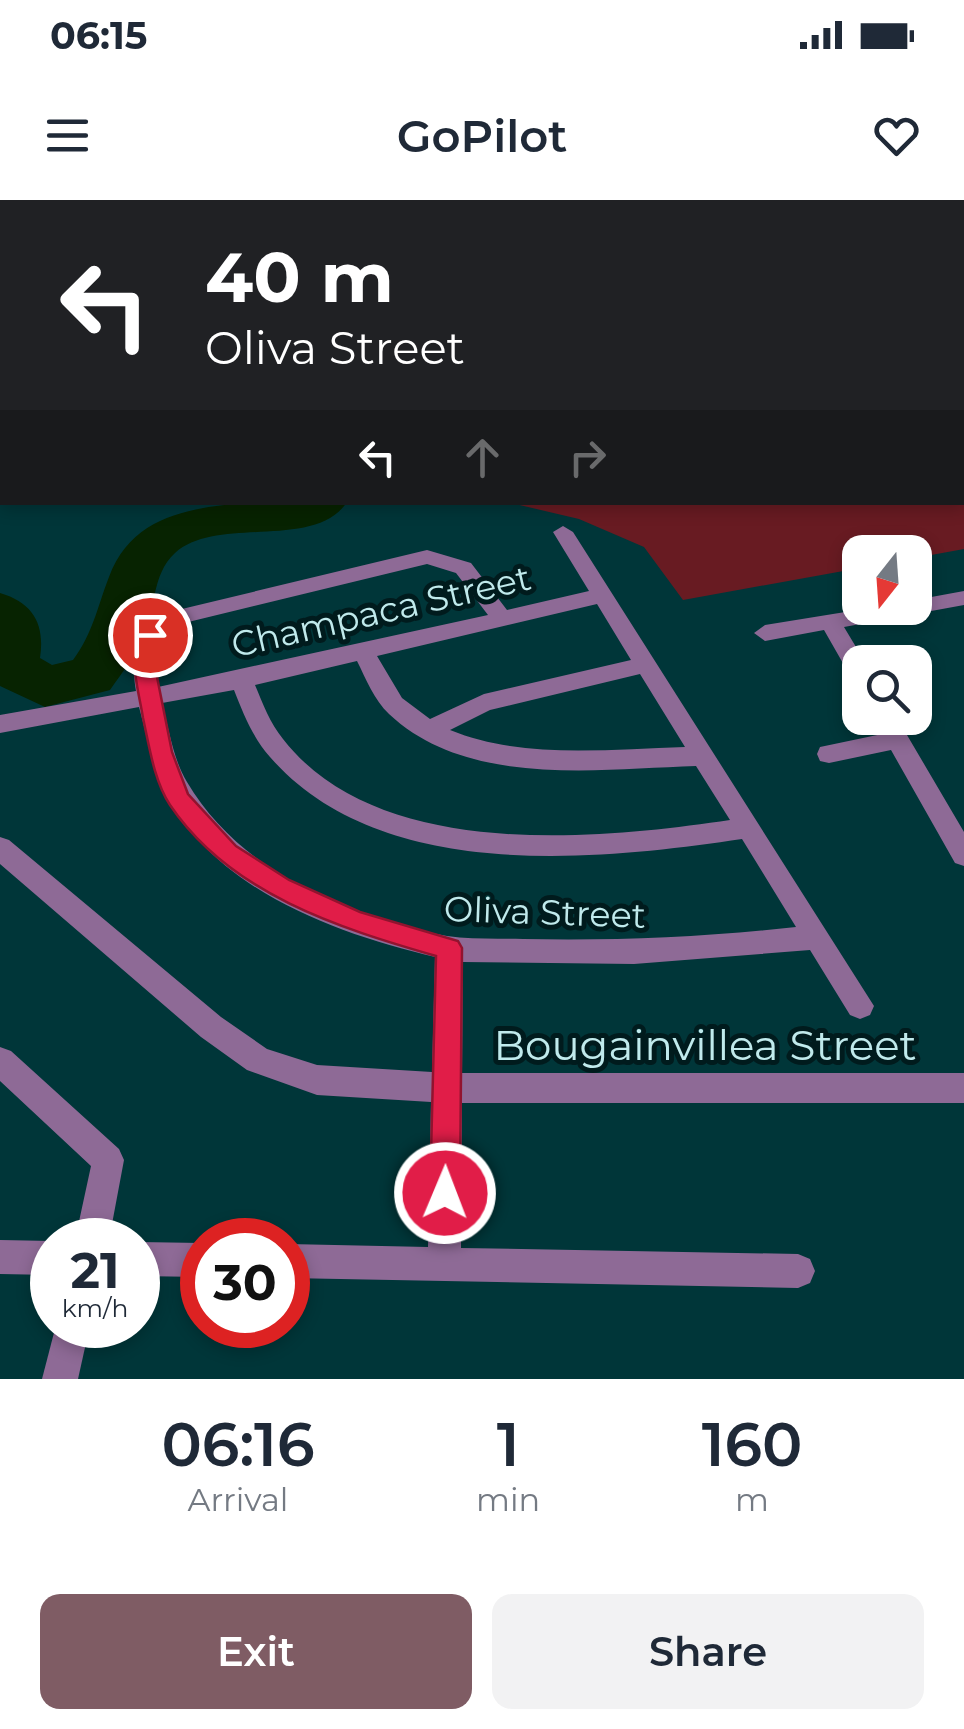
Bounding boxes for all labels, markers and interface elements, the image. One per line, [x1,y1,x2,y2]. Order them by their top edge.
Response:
text: 06:15 [50,12,147,59]
icon: menu [40,108,95,163]
text: GoPilot [397,108,567,163]
icon: heart [869,108,924,163]
text: 40 m [205,234,394,320]
icon: left [40,240,170,370]
text: Oliva Street [205,320,465,375]
icon: left [350,430,405,485]
icon: ahead [455,430,510,485]
icon: right [560,430,615,485]
north arrow [842,535,932,625]
map controls [842,535,932,735]
street label: Champaca Street [227,556,535,666]
pin [108,593,193,678]
icon: arrive [123,608,178,663]
button: search [842,645,932,735]
street label: Oliva Street [443,887,647,937]
street label: Bougainvillea Street [493,1019,917,1071]
position arrow [393,1141,497,1245]
speed limit sign: 30 [180,1218,310,1348]
text: 21 [70,1240,120,1301]
text: km/h [62,1293,128,1323]
text: 06:16 [161,1408,315,1481]
text: 1 [497,1408,520,1481]
text: 160 [702,1408,803,1481]
text: Arrival [188,1480,288,1519]
text: min [476,1480,540,1519]
text: m [735,1480,769,1519]
button: Exit [40,1594,472,1709]
button: Share [492,1594,924,1709]

